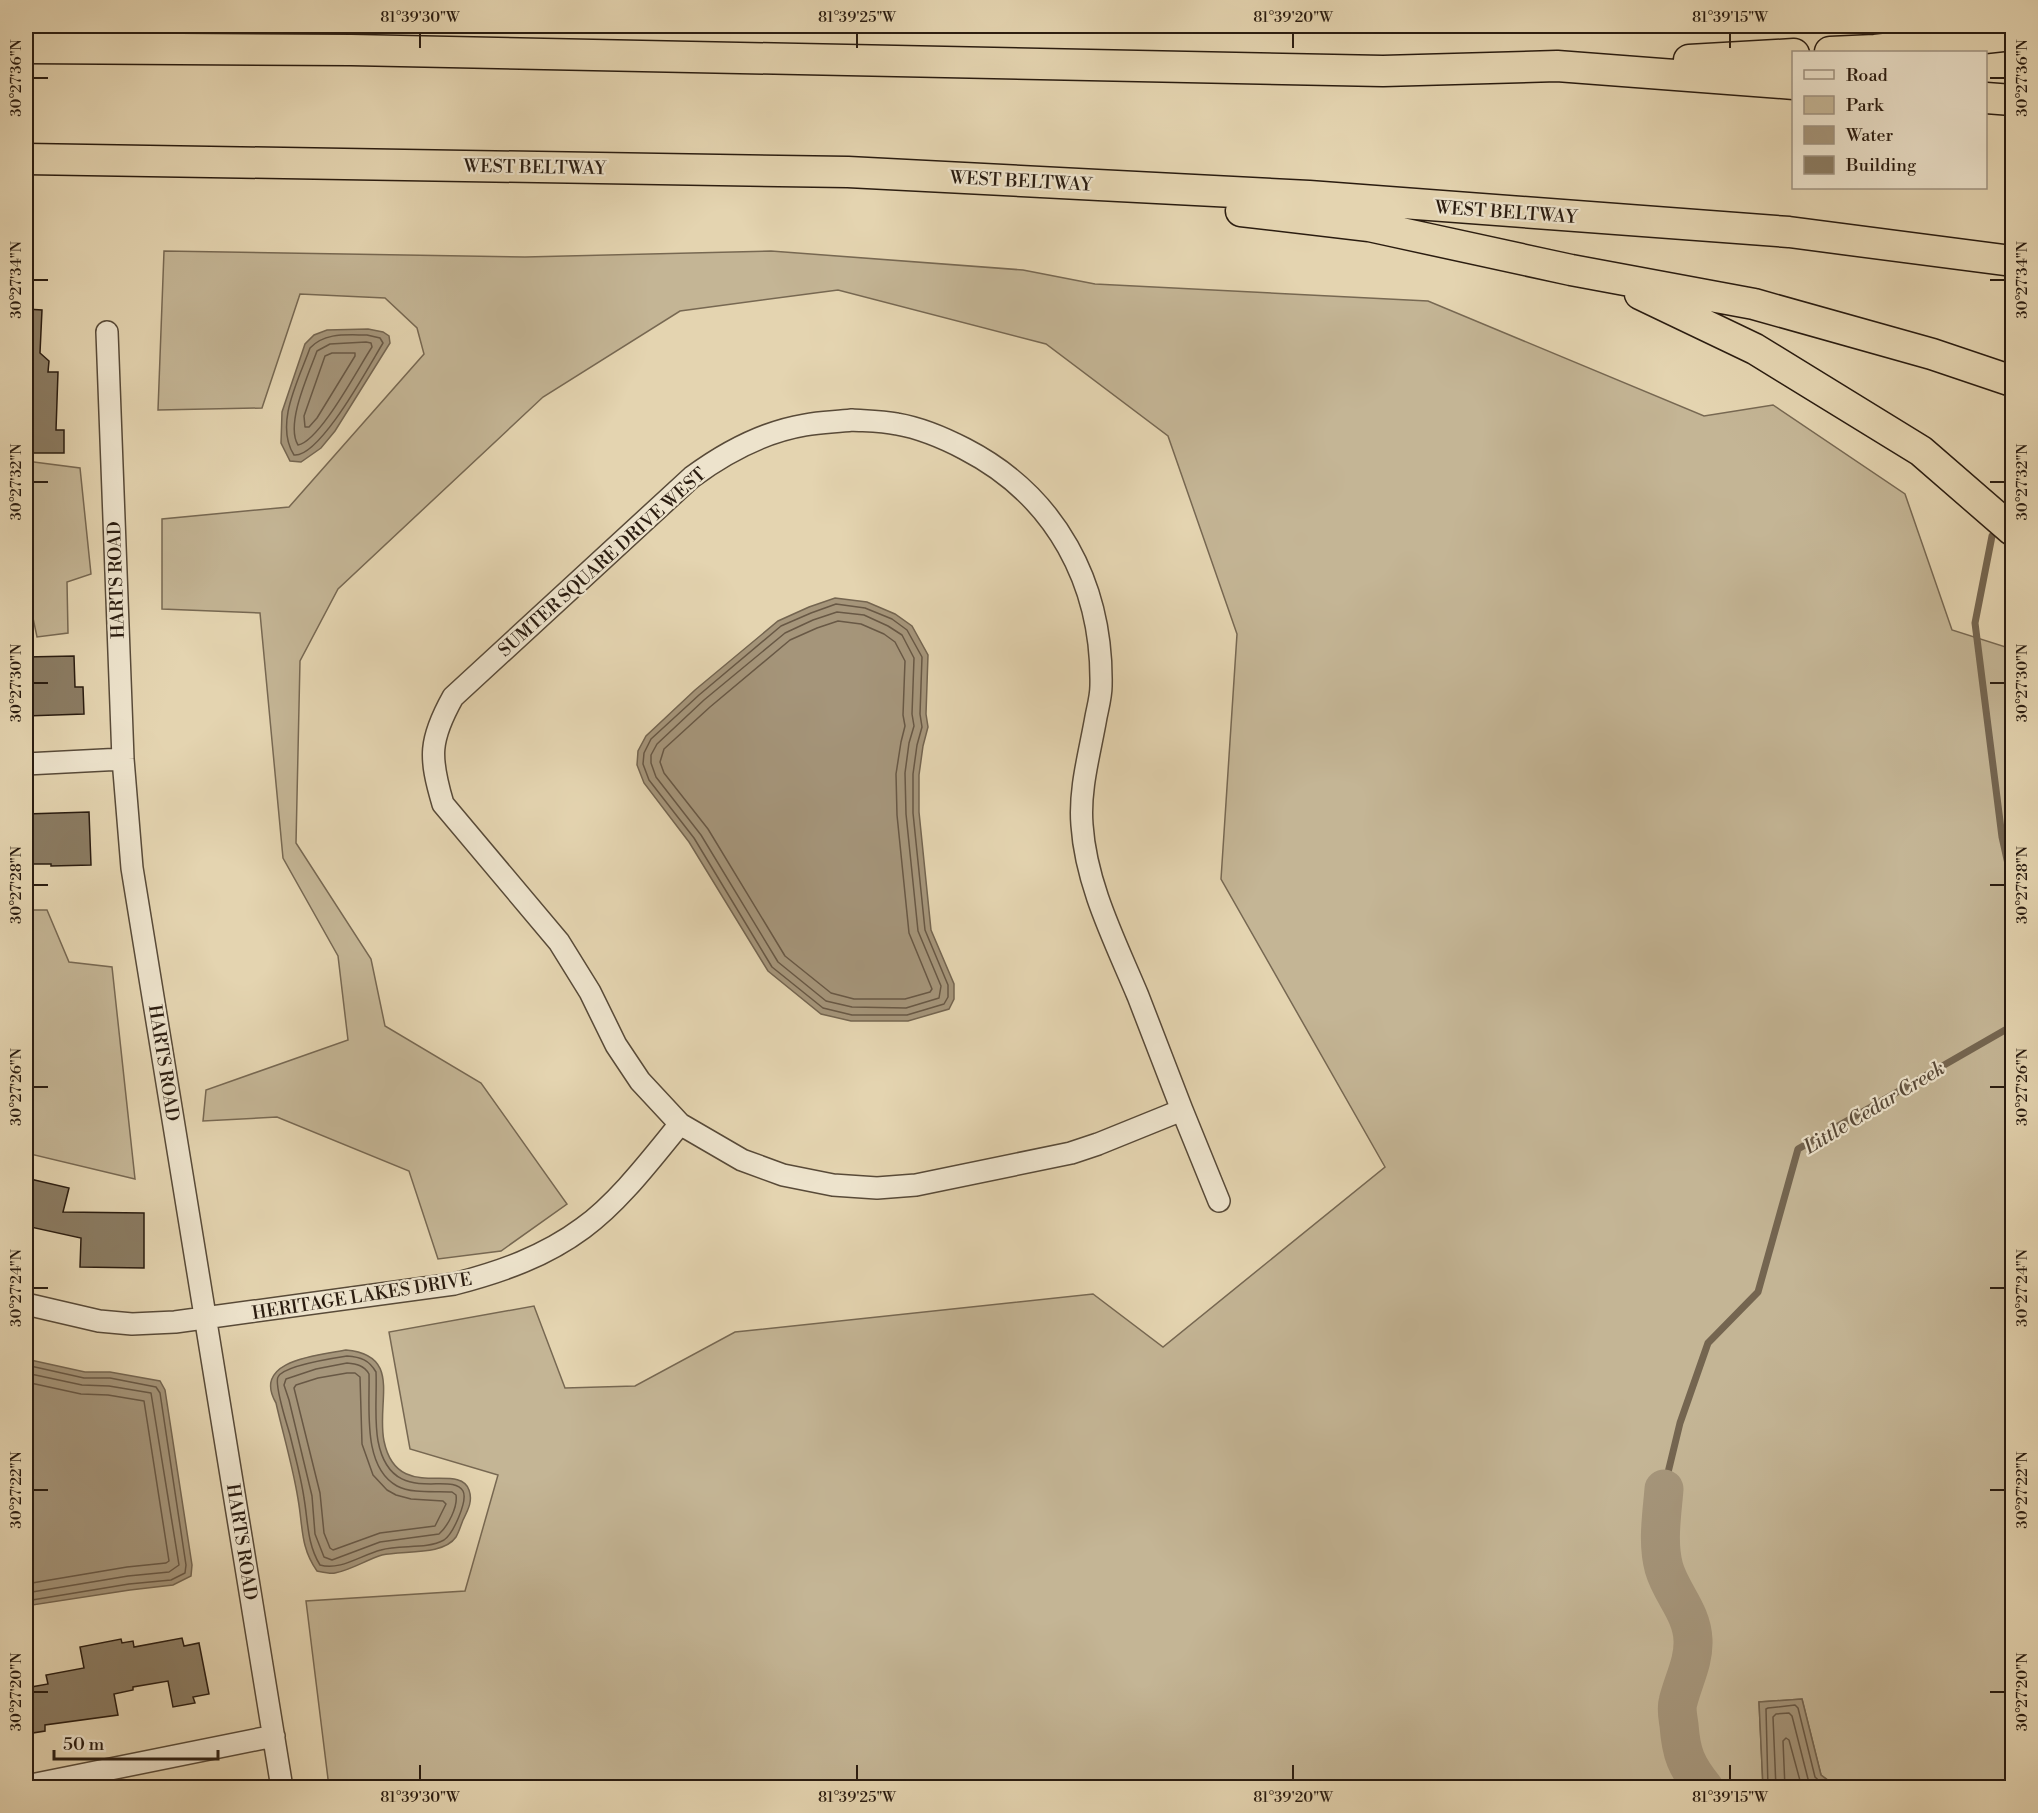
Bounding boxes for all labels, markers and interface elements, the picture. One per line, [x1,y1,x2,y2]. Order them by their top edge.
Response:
text: 81°39'30"W [380,8,460,27]
text: 81°39'25"W [818,8,896,27]
text: 81°39'20"W [1253,8,1333,27]
text: 81°39'15"W [1692,8,1768,27]
text: 30°27'36"N [7,39,26,117]
text: 30°27'36"N [2013,39,2032,117]
legend [1792,51,1987,189]
text: Road [1846,64,1889,87]
text: Park [1846,94,1885,117]
text: Water [1845,124,1894,147]
text: Building [1845,154,1917,177]
street label: WEST BELTWAY [462,155,608,180]
street label: WEST BELTWAY [948,166,1094,197]
street label: WEST BELTWAY [1433,196,1579,229]
text: 30°27'34"N [7,241,26,319]
text: 30°27'34"N [2013,241,2032,319]
text: 30°27'32"N [7,444,26,521]
text: 30°27'32"N [2013,444,2032,521]
street label: SUMTER SQUARE DRIVE WEST [494,463,711,662]
street label: HARTS ROAD [103,521,130,639]
text: 30°27'30"N [7,644,26,722]
text: 30°27'30"N [2013,644,2032,722]
text: 30°27'28"N [7,846,26,924]
text: 30°27'28"N [2013,846,2032,924]
street label: HARTS ROAD [143,1003,184,1123]
text: 30°27'26"N [7,1048,26,1126]
text: 30°27'26"N [2013,1048,2032,1126]
water label: Little Cedar Creek [1799,1056,1950,1161]
text: 30°27'24"N [7,1249,26,1327]
text: 30°27'24"N [2013,1249,2032,1327]
street label: HERITAGE LAKES DRIVE [250,1268,474,1325]
text: 30°27'22"N [7,1451,26,1529]
text: 30°27'22"N [2013,1451,2032,1529]
street label: HARTS ROAD [221,1482,262,1602]
text: 30°27'20"N [7,1653,26,1731]
text: 30°27'20"N [2013,1653,2032,1731]
scale bar [54,1723,218,1761]
text: 50 m [63,1733,105,1756]
text: 81°39'30"W [380,1788,460,1807]
text: 81°39'25"W [818,1788,896,1807]
text: 81°39'20"W [1253,1788,1333,1807]
text: 81°39'15"W [1692,1788,1768,1807]

